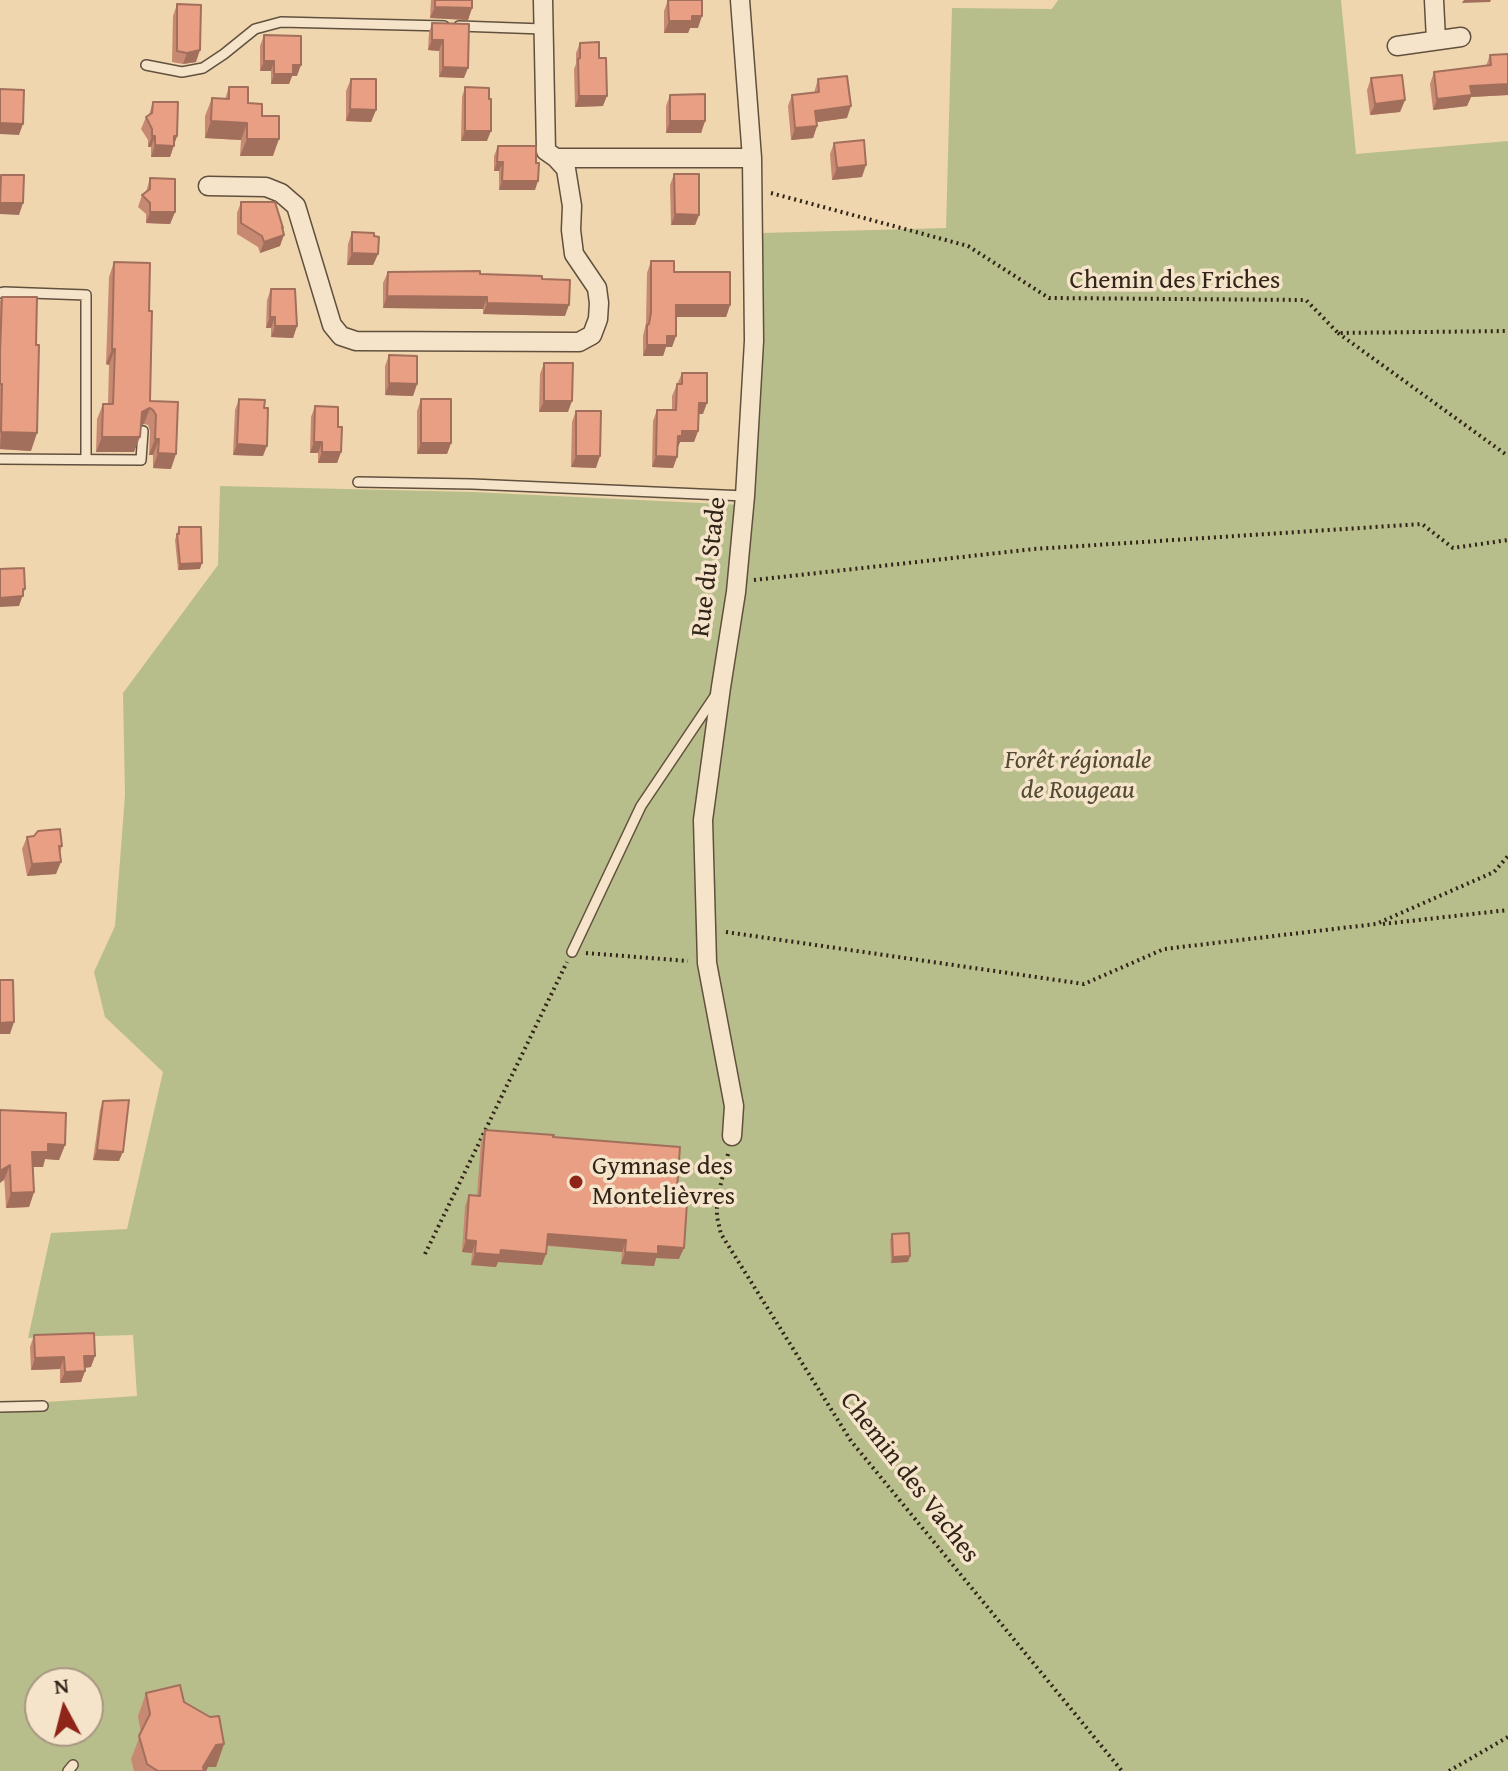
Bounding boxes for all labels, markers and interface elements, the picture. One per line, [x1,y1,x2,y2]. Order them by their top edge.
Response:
street label: Chemin des Friches [1070,265,1280,297]
street label: Rue du Stade [686,495,734,639]
park label: Forêt régionale de Rougeau [1004,745,1152,806]
place label: Gymnase des Montelièvres [592,1151,735,1212]
marker: Gymnase des Montelièvres [567,1173,585,1191]
street label: Chemin des Vaches [833,1386,985,1570]
north arrow [24,1667,104,1747]
text: N [52,1668,71,1702]

